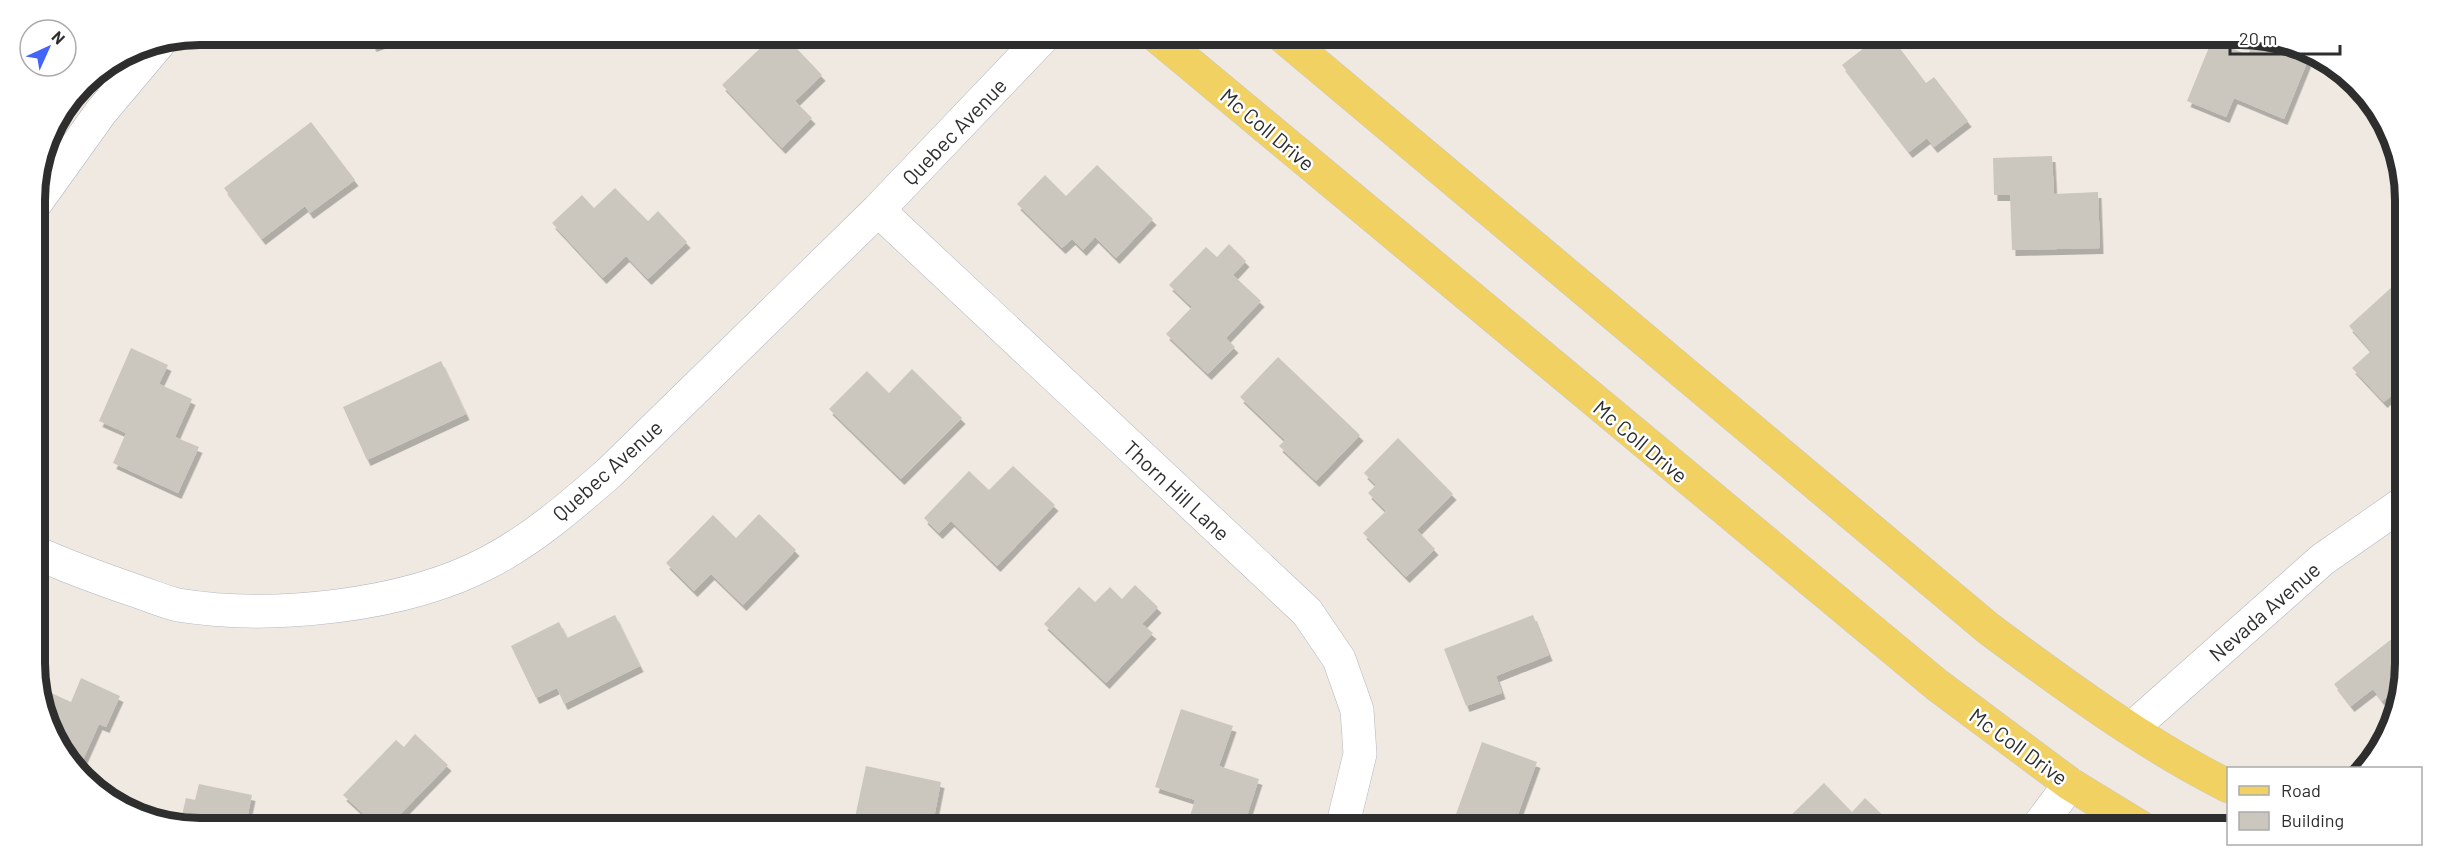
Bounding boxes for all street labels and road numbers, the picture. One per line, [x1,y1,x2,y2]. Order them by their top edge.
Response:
street label: Quebec Avenue [897,72,1011,190]
street label: Mc Coll Drive [1216,82,1320,176]
street label: Mc Coll Drive [1589,394,1693,488]
street label: Quebec Avenue [547,414,667,526]
street label: Thorn Hill Lane [1119,435,1235,545]
street label: Nevada Avenue [2203,556,2325,666]
street label: Mc Coll Drive [1965,702,2073,790]

